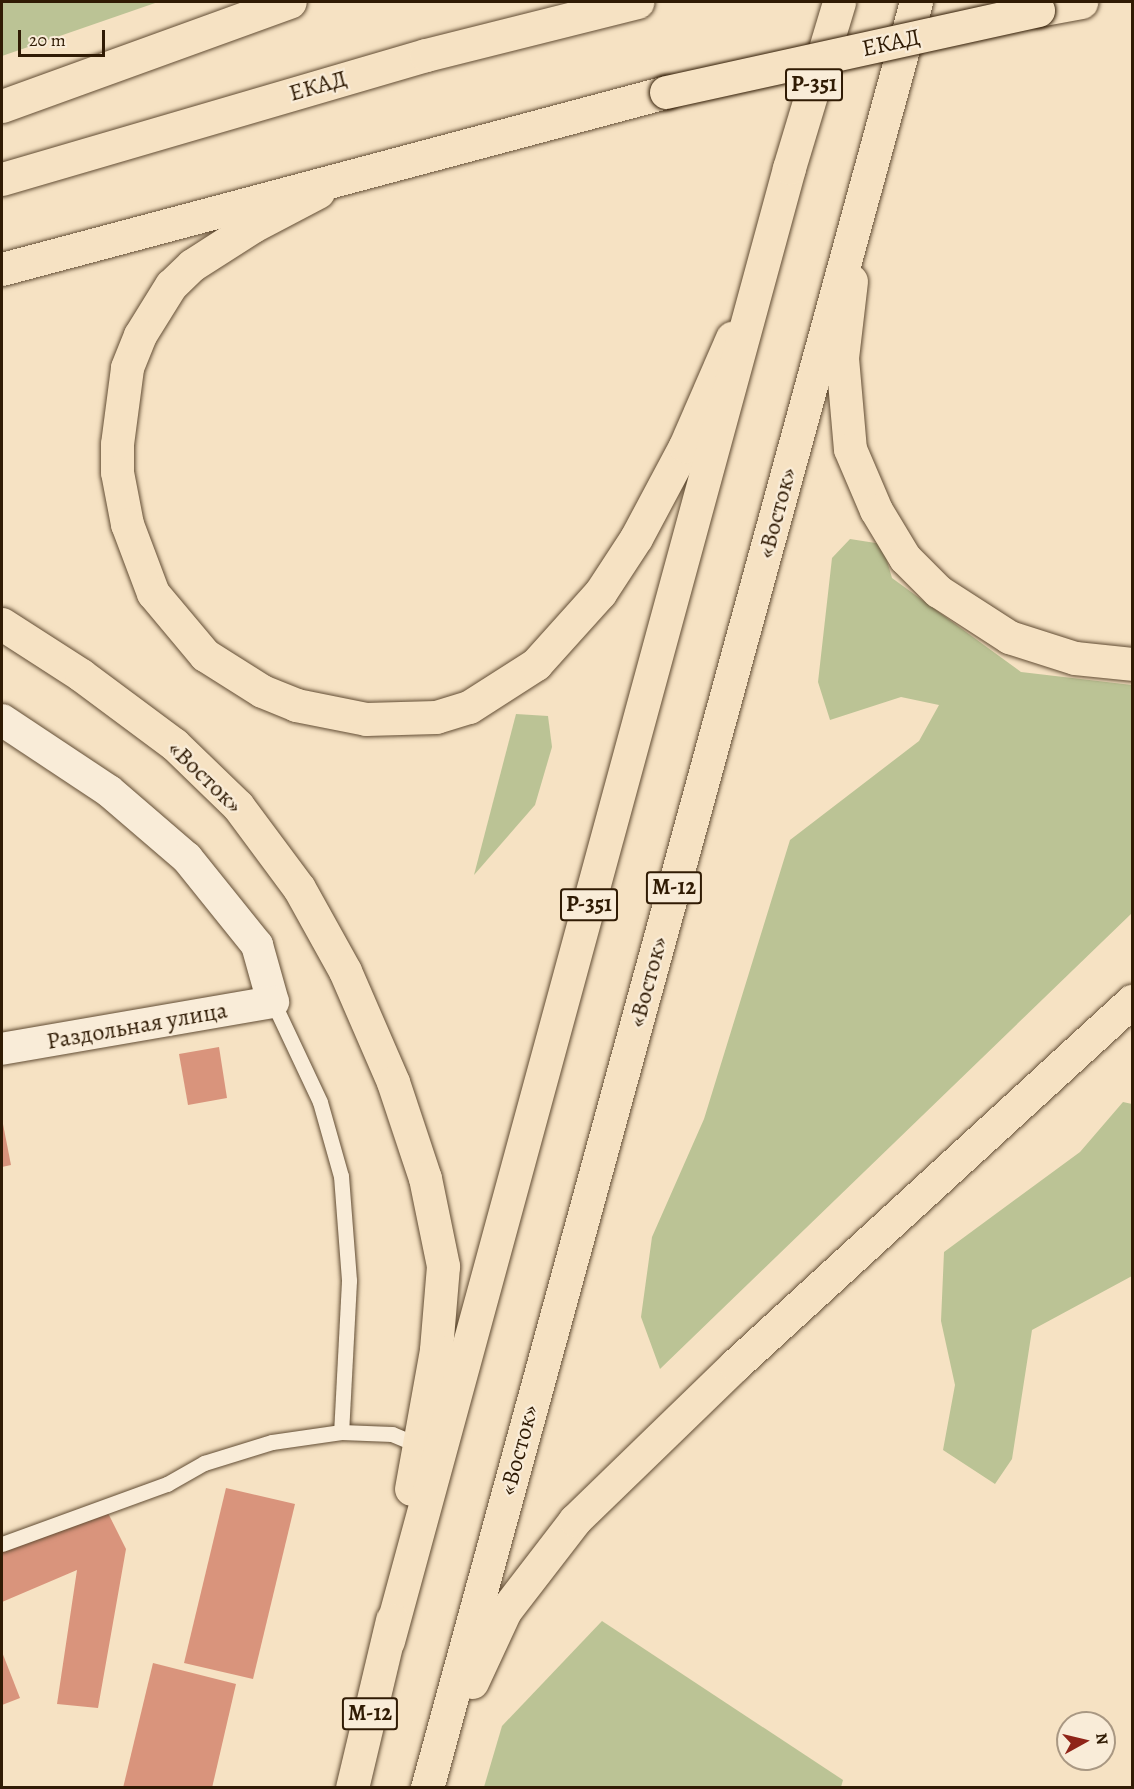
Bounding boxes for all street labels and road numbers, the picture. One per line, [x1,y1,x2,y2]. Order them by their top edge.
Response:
street label: ЕКАД [859,23,923,63]
street label: ЕКАД [286,64,350,108]
road number: Р-351 [784,66,844,104]
street label: «Восток» [751,465,803,561]
street label: «Восток» [162,735,248,819]
road number: М-12 [646,869,702,907]
road number: Р-351 [559,886,619,924]
street label: «Восток» [622,934,674,1030]
street label: Раздольная улица [44,996,230,1056]
street label: «Восток» [493,1402,545,1498]
road number: М-12 [342,1695,398,1733]

